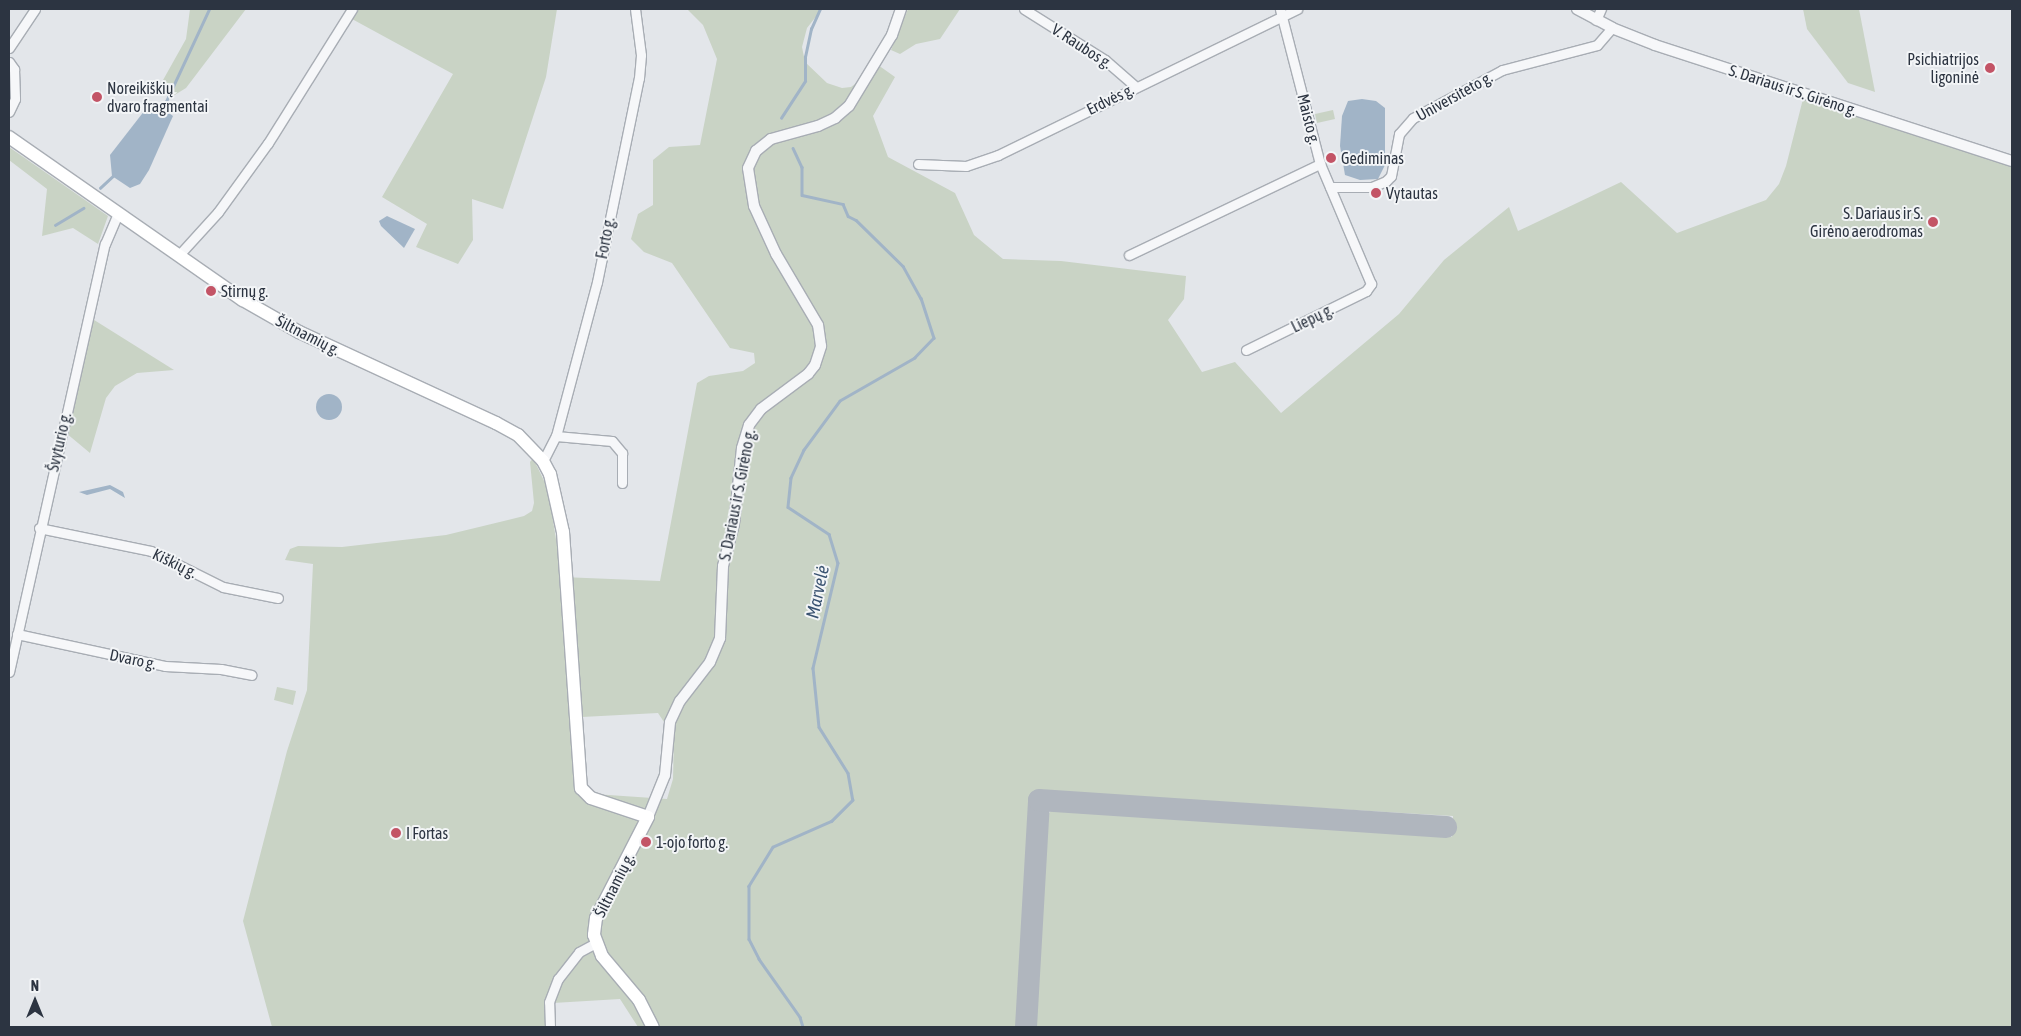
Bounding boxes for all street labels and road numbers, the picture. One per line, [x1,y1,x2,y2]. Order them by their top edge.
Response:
street label: V. Raubos g. [1048,19,1116,73]
street label: S. Dariaus ir S. Girėno g. [1727,60,1859,120]
street label: Universiteto g. [1413,67,1495,125]
street label: Erdvės g. [1083,79,1137,119]
street label: Maisto g. [1293,92,1325,146]
street label: Forto g. [592,216,618,260]
street label: Liepų g. [1288,300,1336,336]
street label: Šiltnamių g. [273,311,343,359]
street label: Švyturio g. [43,411,75,473]
street label: S. Dariaus ir S. Girėno g. [715,428,759,562]
street label: Kiškių g. [150,544,200,582]
street label: Dvaro g. [108,645,158,673]
street label: Šiltnamių g. [590,850,638,920]

